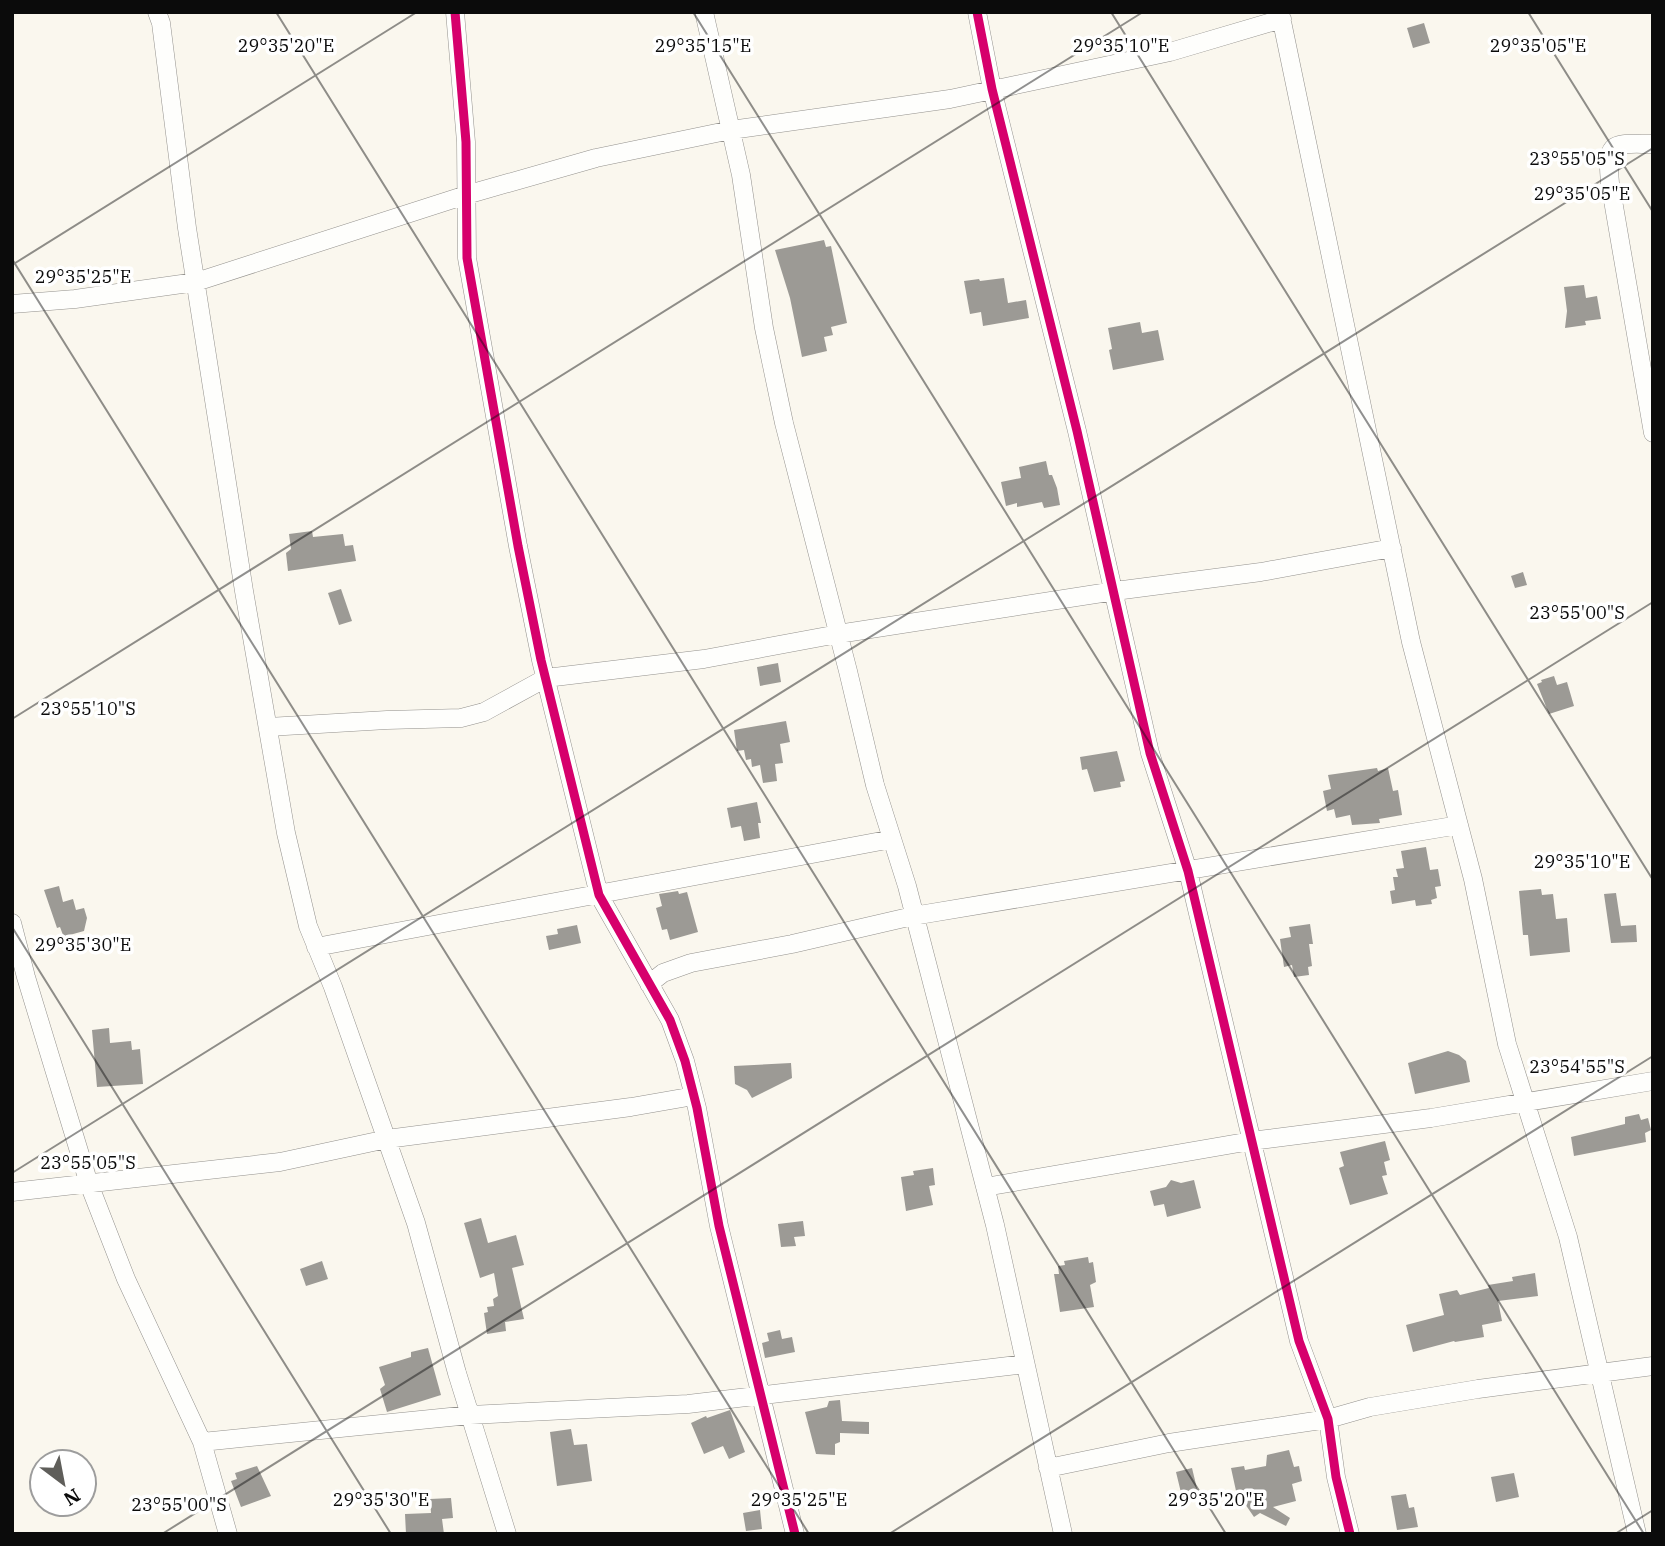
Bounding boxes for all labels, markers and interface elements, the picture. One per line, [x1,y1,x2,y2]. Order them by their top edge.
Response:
text: 29°35'20"E [238,34,334,57]
text: 29°35'15"E [655,34,751,57]
text: 29°35'10"E [1073,34,1169,57]
text: 29°35'05"E [1490,34,1586,57]
text: 23°55'05"S [1529,147,1625,170]
text: 29°35'05"E [1534,182,1630,205]
text: 29°35'25"E [35,265,131,288]
text: 23°55'00"S [1529,601,1625,624]
text: 23°55'10"S [40,697,136,720]
text: 29°35'10"E [1534,850,1630,873]
text: 29°35'30"E [35,933,131,956]
text: 23°54'55"S [1529,1055,1625,1078]
text: 23°55'05"S [40,1151,136,1174]
north arrow [28,1448,98,1518]
text: N [59,1483,85,1512]
text: 29°35'30"E [333,1488,429,1511]
text: 29°35'25"E [751,1488,847,1511]
text: 29°35'20"E [1168,1488,1264,1511]
text: 23°55'00"S [131,1493,227,1516]

